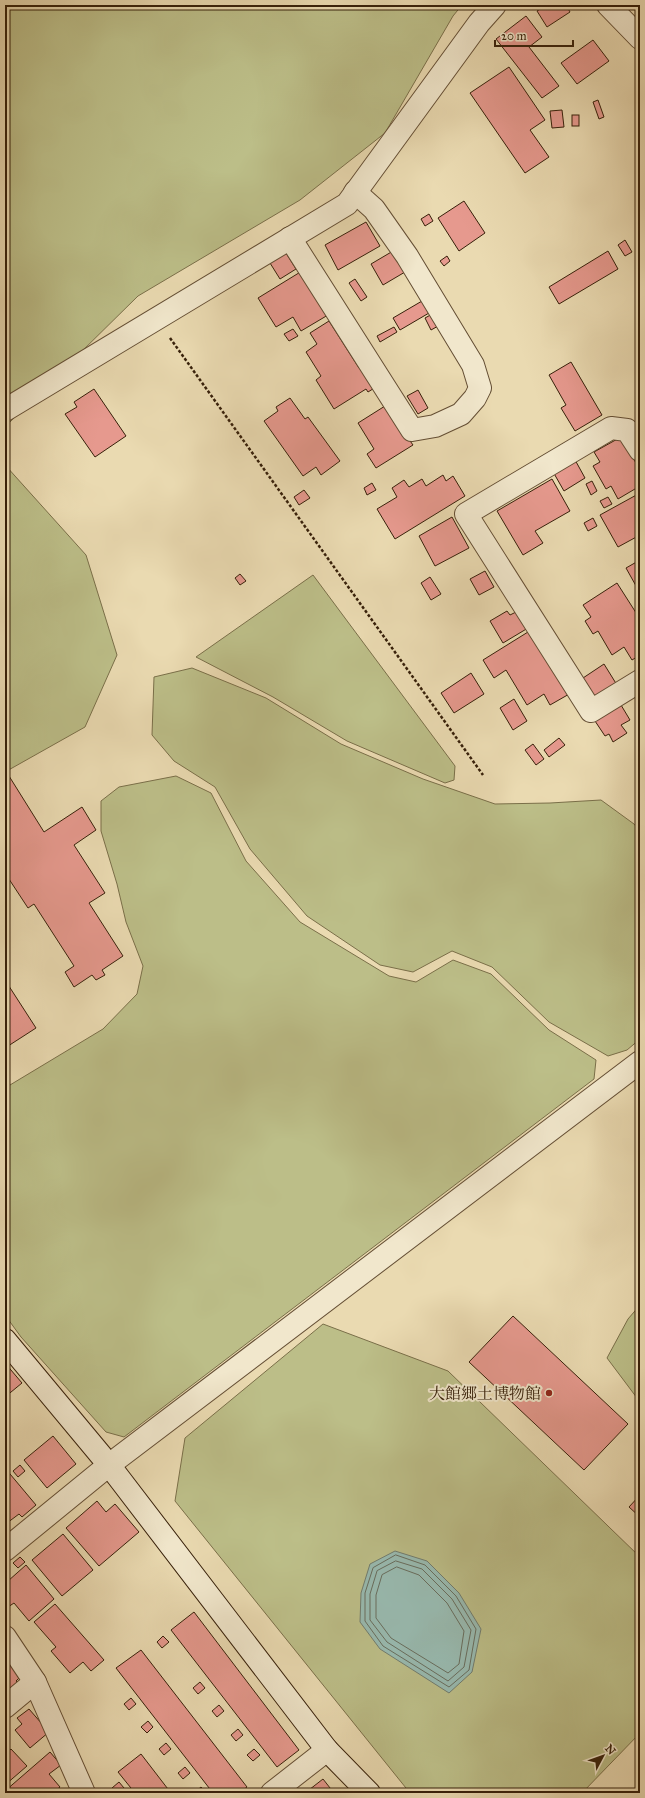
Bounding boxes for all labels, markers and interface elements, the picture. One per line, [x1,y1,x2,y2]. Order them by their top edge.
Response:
scale bar [495,22,573,48]
text: 20 m [501,29,527,43]
place label: 大館郷土博物館 [429,1384,541,1403]
marker: 大館郷土博物館 [544,1388,554,1398]
north arrow [583,1736,623,1776]
text: N [602,1742,619,1758]

